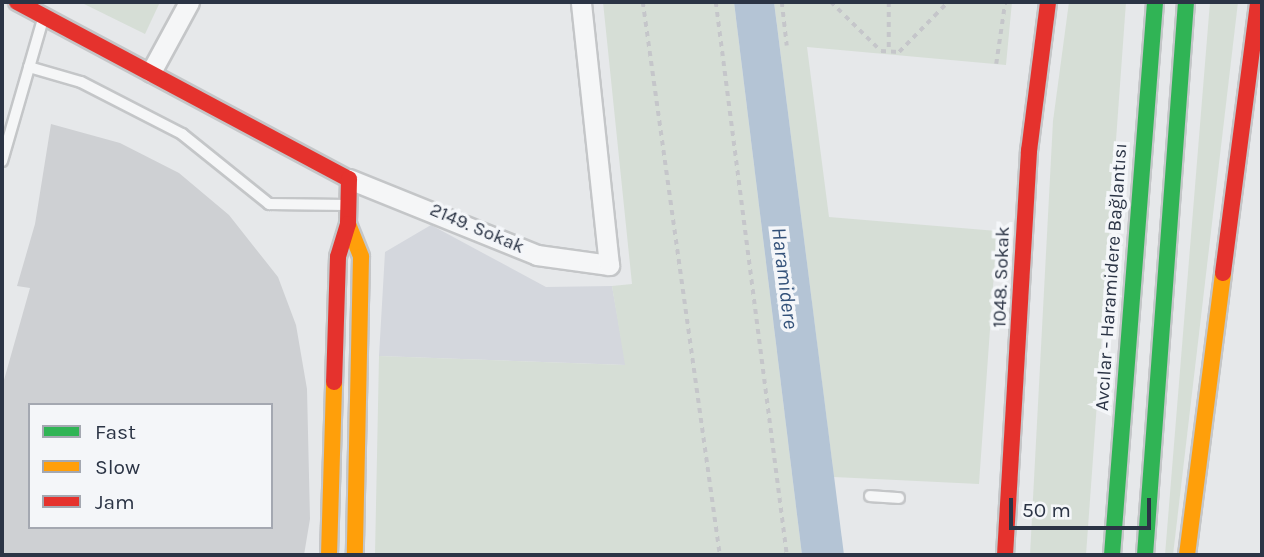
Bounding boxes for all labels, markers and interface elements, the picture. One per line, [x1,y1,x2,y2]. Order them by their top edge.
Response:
street label: Avcılar - Haramidere Bağlantısı [1091,142,1133,412]
street label: 2149. Sokak [426,199,528,259]
water label: Haramidere [766,226,804,330]
street label: 1048. Sokak [989,226,1015,328]
legend [28,403,273,529]
text: Fast [95,420,136,444]
text: Slow [95,455,140,479]
scale bar [1012,484,1154,528]
text: Jam [95,490,135,514]
text: 50 m [1022,498,1071,522]

